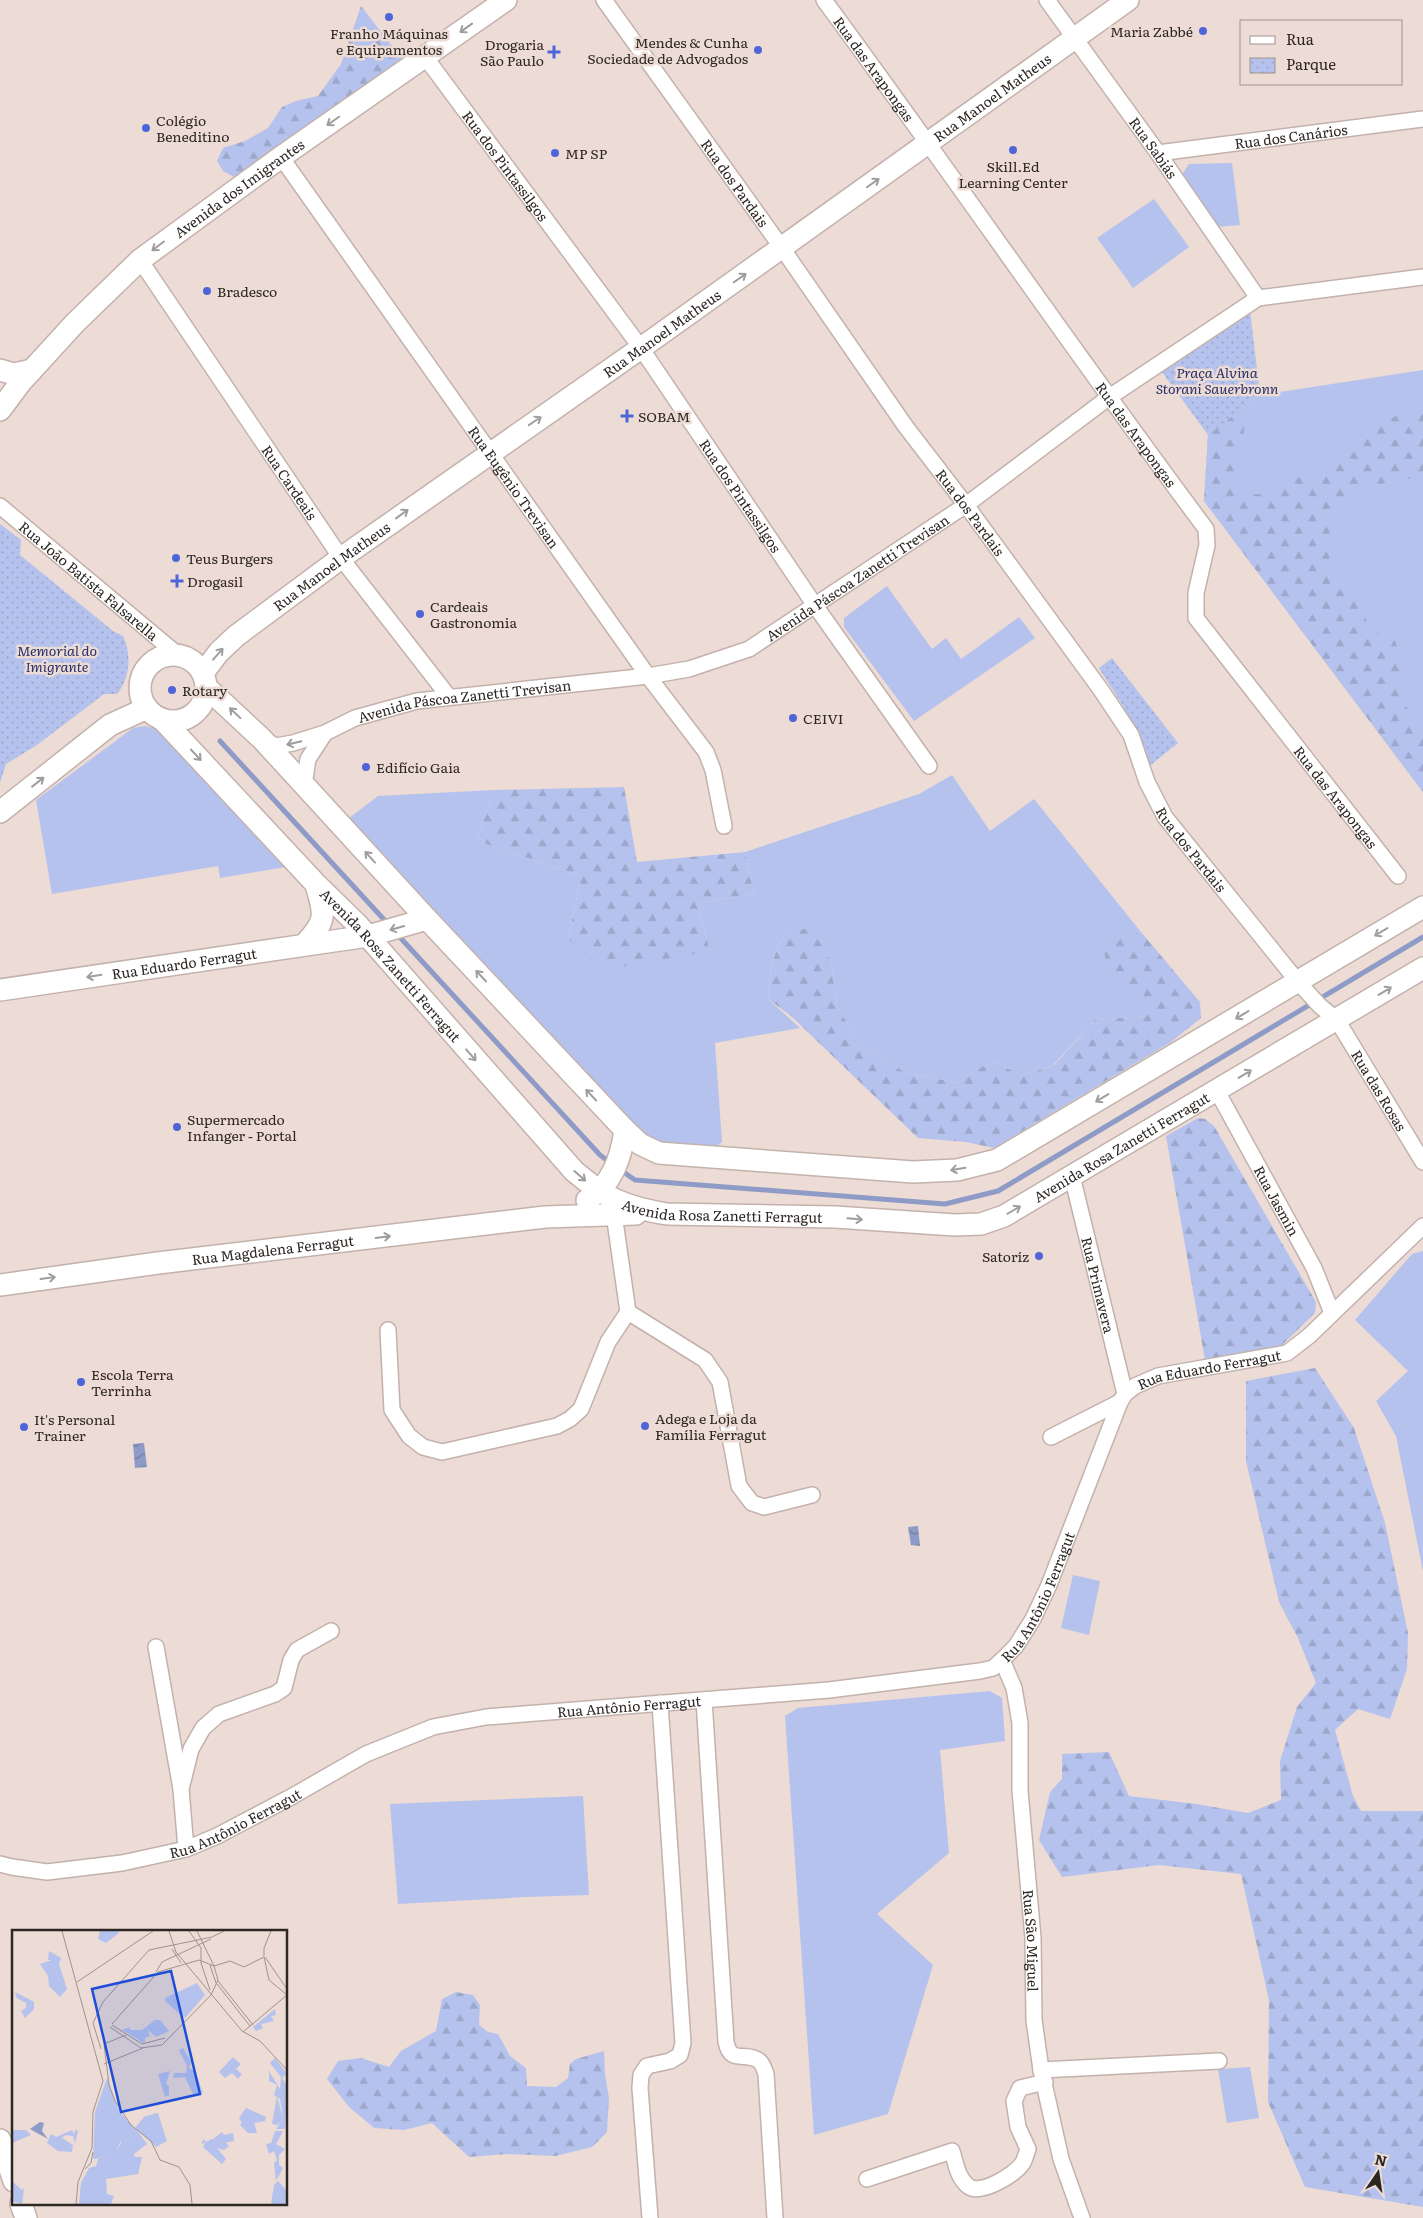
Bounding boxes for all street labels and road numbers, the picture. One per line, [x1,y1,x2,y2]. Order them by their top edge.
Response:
street label: Rua das Arapongas [829,12,919,125]
street label: Rua Manoel Matheus [929,48,1055,146]
street label: Rua dos Pintassilgos [458,106,553,225]
street label: Rua Sabiás [1125,113,1182,182]
street label: Rua dos Canários [1233,119,1349,153]
street label: Avenida dos Imigrantes [170,134,308,242]
street label: Rua dos Pardais [697,135,774,231]
street label: Rua Manoel Matheus [599,284,724,382]
street label: Rua das Arapongas [1091,378,1181,491]
street label: Rua Eugênio Trevisan [464,422,564,552]
street label: Rua dos Pintassilgos [695,435,786,556]
street label: Rua Cardeais [257,441,322,524]
street label: Rua dos Pardais [932,465,1010,560]
street label: Avenida Páscoa Zanetti Trevisan [762,509,953,645]
street label: Rua João Batista Falsarella [15,516,163,645]
street label: Rua Manoel Matheus [269,517,394,615]
street label: Avenida Páscoa Zanetti Trevisan [356,674,572,727]
street label: Rua das Arapongas [1290,741,1383,852]
street label: Rua dos Pardais [1151,803,1231,896]
street label: Avenida Rosa Zanetti Ferragut [316,884,466,1046]
street label: Rua Eduardo Ferragut [110,942,258,984]
street label: Rua das Rosas [1347,1046,1412,1134]
street label: Avenida Rosa Zanetti Ferragut [1030,1087,1213,1206]
street label: Rua Jasmin [1250,1162,1304,1239]
street label: Avenida Rosa Zanetti Ferragut [620,1194,823,1227]
street label: Rua Magdalena Ferragut [191,1230,355,1269]
street label: Rua Primavera [1077,1235,1120,1335]
street label: Rua Eduardo Ferragut [1134,1344,1283,1394]
street label: Rua Antônio Ferragut [996,1528,1079,1666]
street label: Rua Antônio Ferragut [556,1690,702,1721]
street label: Rua Antônio Ferragut [167,1783,305,1862]
street label: Rua São Miguel [1019,1888,1044,1992]

